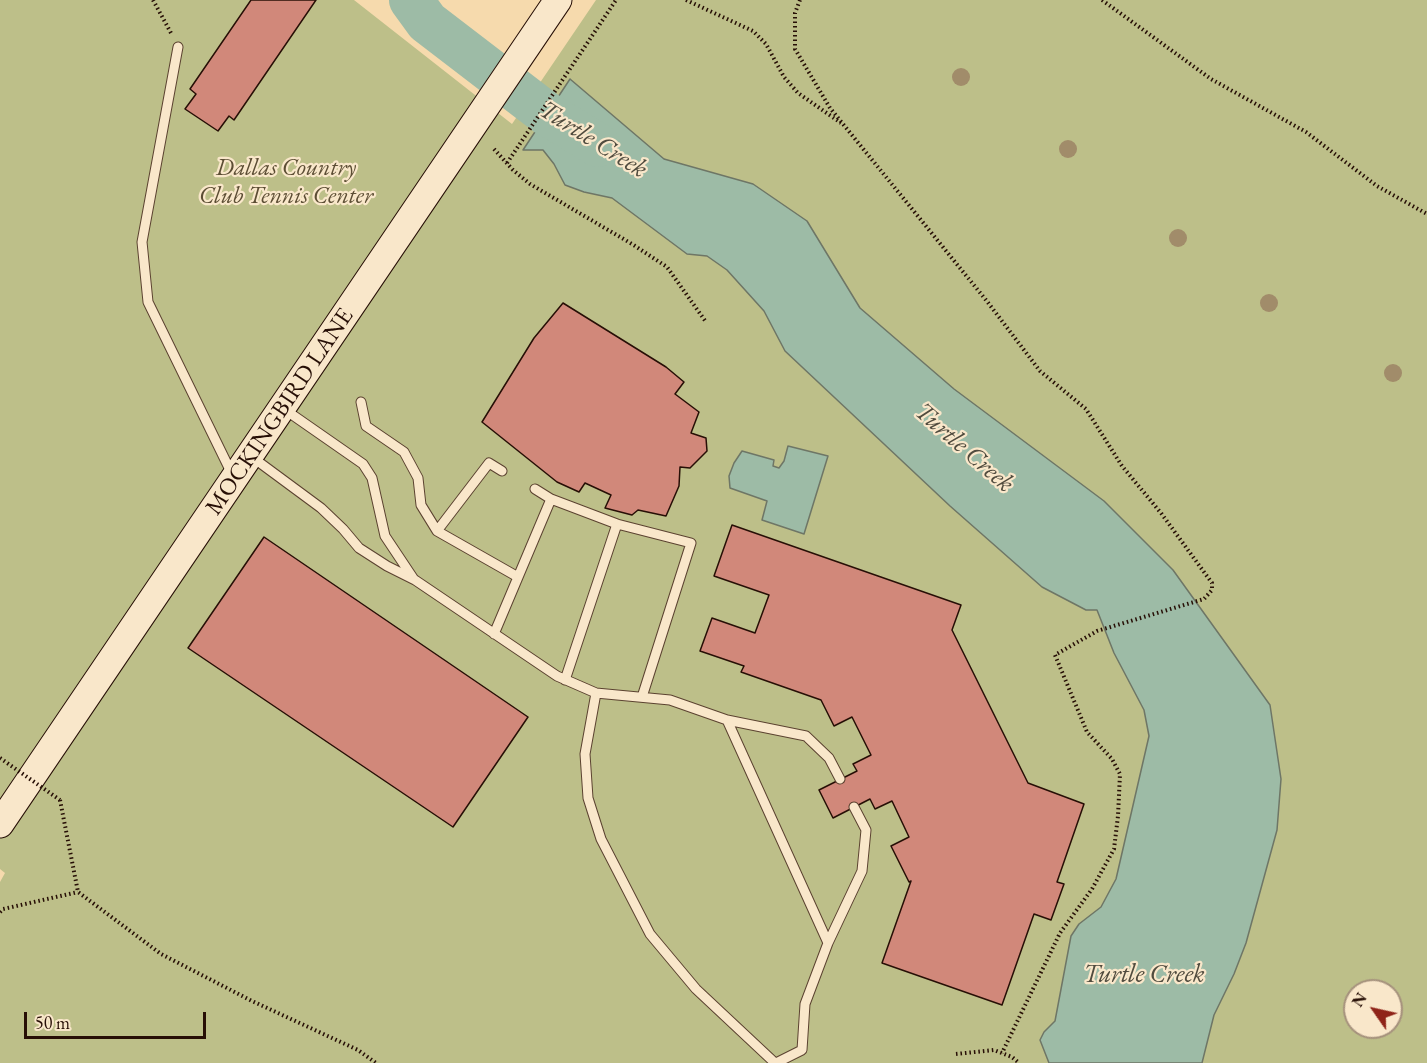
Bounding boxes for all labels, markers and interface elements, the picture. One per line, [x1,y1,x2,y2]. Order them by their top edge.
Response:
water label: Turtle Creek [533,95,653,185]
park label: Dallas Country Club Tennis Center [199,154,373,210]
street label: MOCKINGBIRD LANE [200,303,360,521]
water label: Turtle Creek [908,396,1020,500]
water label: Turtle Creek [1083,959,1205,991]
north arrow [1343,979,1403,1039]
text: N [1347,989,1372,1011]
scale bar [27,1000,208,1038]
text: 50 m [35,1011,70,1034]

